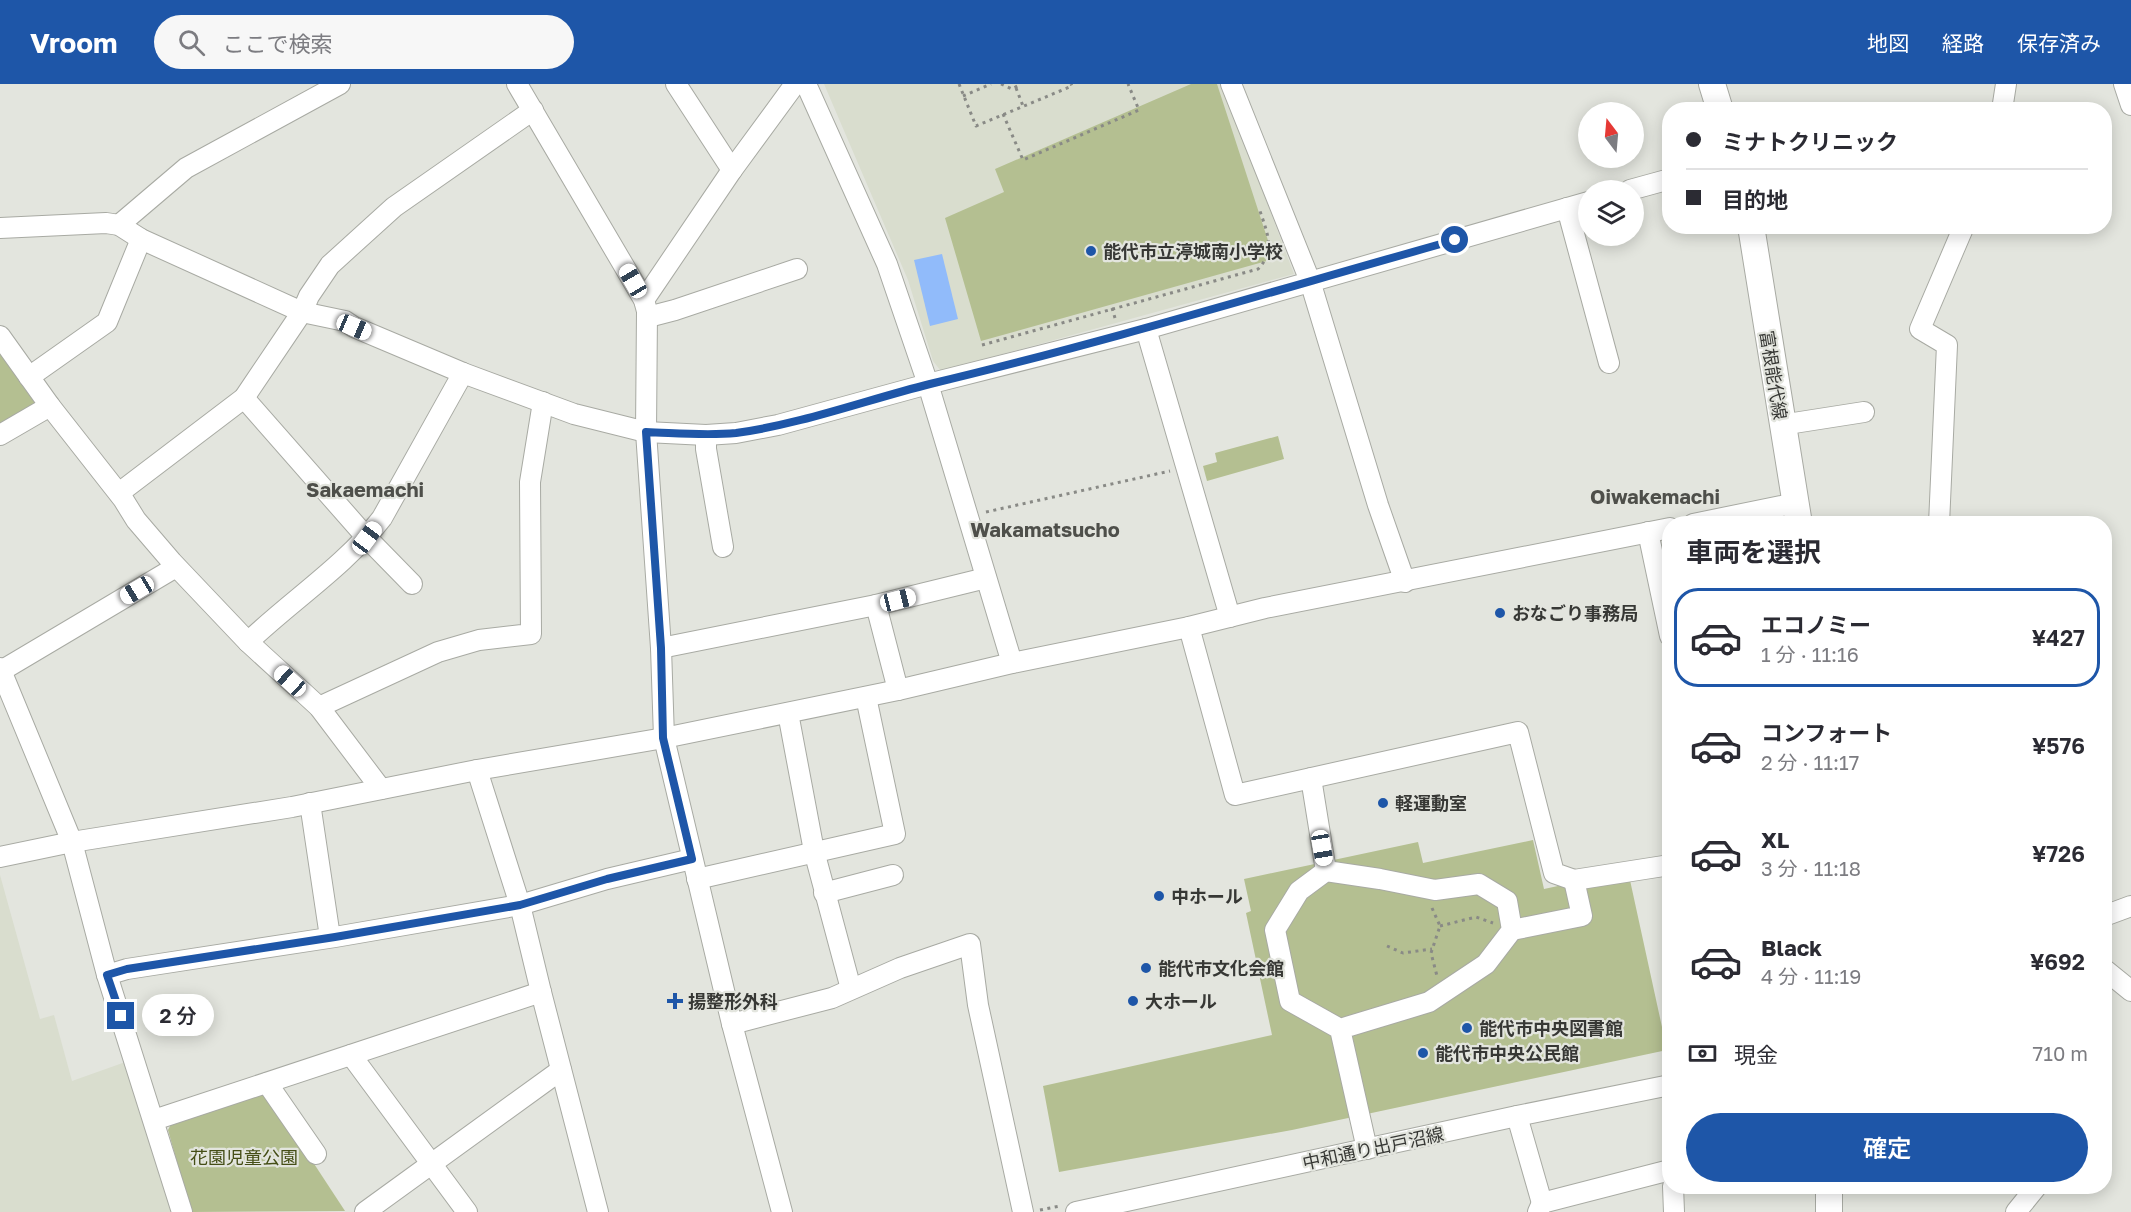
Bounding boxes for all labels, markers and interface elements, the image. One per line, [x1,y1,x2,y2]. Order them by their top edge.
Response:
search box [154,15,574,69]
text: Vroom [30,26,118,59]
icon: search [175,26,208,59]
text: ここで検索 [223,30,333,57]
text: 地図 [1867,30,1909,56]
text: 経路 [1942,30,1984,56]
text: 保存済み [2017,30,2101,56]
north arrow [1578,102,1644,168]
map controls [1578,102,1644,246]
text: ミナトクリニック [1722,128,1898,155]
button: layers [1578,180,1644,246]
text: 目的地 [1722,186,1788,213]
route start [1441,226,1468,253]
place label: 能代市立渟城南小学校 [1103,240,1283,262]
marker: 能代市立渟城南小学校 [1084,244,1098,258]
car [616,261,650,301]
car [334,312,374,342]
street label: 富根能代線 [1756,329,1792,421]
district label: Sakaemachi [306,477,424,501]
district label: Oiwakemachi [1590,484,1720,508]
district label: Wakamatsucho [970,517,1120,541]
car [349,518,385,558]
text: 車両を選択 [1686,536,1821,568]
car [117,573,157,607]
car [878,587,918,613]
place label: おなごり事務局 [1512,602,1638,624]
marker: おなごり事務局 [1493,606,1507,620]
icon: car [1689,611,1743,665]
text: エコノミー [1761,611,1871,638]
text: ¥427 [2032,624,2085,651]
text: 1 分 · 11:16 [1761,642,1859,666]
car [271,662,309,700]
icon: car [1689,719,1743,773]
text: コンフォート [1761,719,1892,746]
text: ¥576 [2032,732,2085,759]
text: 2 分 · 11:17 [1761,750,1859,774]
place label: 軽運動室 [1395,792,1467,814]
marker: 軽運動室 [1376,796,1390,810]
text: XL [1761,826,1789,853]
icon: car [1689,827,1743,881]
car [1310,829,1334,867]
text: ¥726 [2032,840,2085,867]
text: 3 分 · 11:18 [1761,856,1861,880]
place label: 中ホール [1171,885,1243,907]
marker: 中ホール [1152,889,1166,903]
text: Black [1761,934,1822,961]
icon: car [1689,935,1743,989]
text: ¥692 [2030,948,2085,975]
place label: 能代市文化会館 [1158,957,1284,979]
marker: 能代市文化会館 [1139,961,1153,975]
text: 4 分 · 11:19 [1761,964,1861,988]
place label: 揚整形外科 [688,990,778,1012]
place label: 大ホール [1145,990,1217,1012]
marker: 揚整形外科 [666,992,684,1010]
marker: 大ホール [1126,994,1140,1008]
callout: 2 分 [142,995,214,1037]
route end [107,1002,134,1029]
text: 2 分 [160,1003,196,1027]
place label: 能代市中央図書館 [1479,1017,1623,1039]
marker: 能代市中央図書館 [1460,1021,1474,1035]
icon: cash [1686,1037,1719,1070]
text: 現金 [1734,1041,1778,1068]
text: 710 m [2033,1041,2088,1065]
place label: 能代市中央公民館 [1435,1042,1579,1064]
marker: 能代市中央公民館 [1416,1046,1430,1060]
button: 確定 [1686,1113,2088,1182]
street label: 中和通り出戸沼線 [1300,1122,1446,1174]
park label: 花園児童公園 [190,1146,298,1168]

